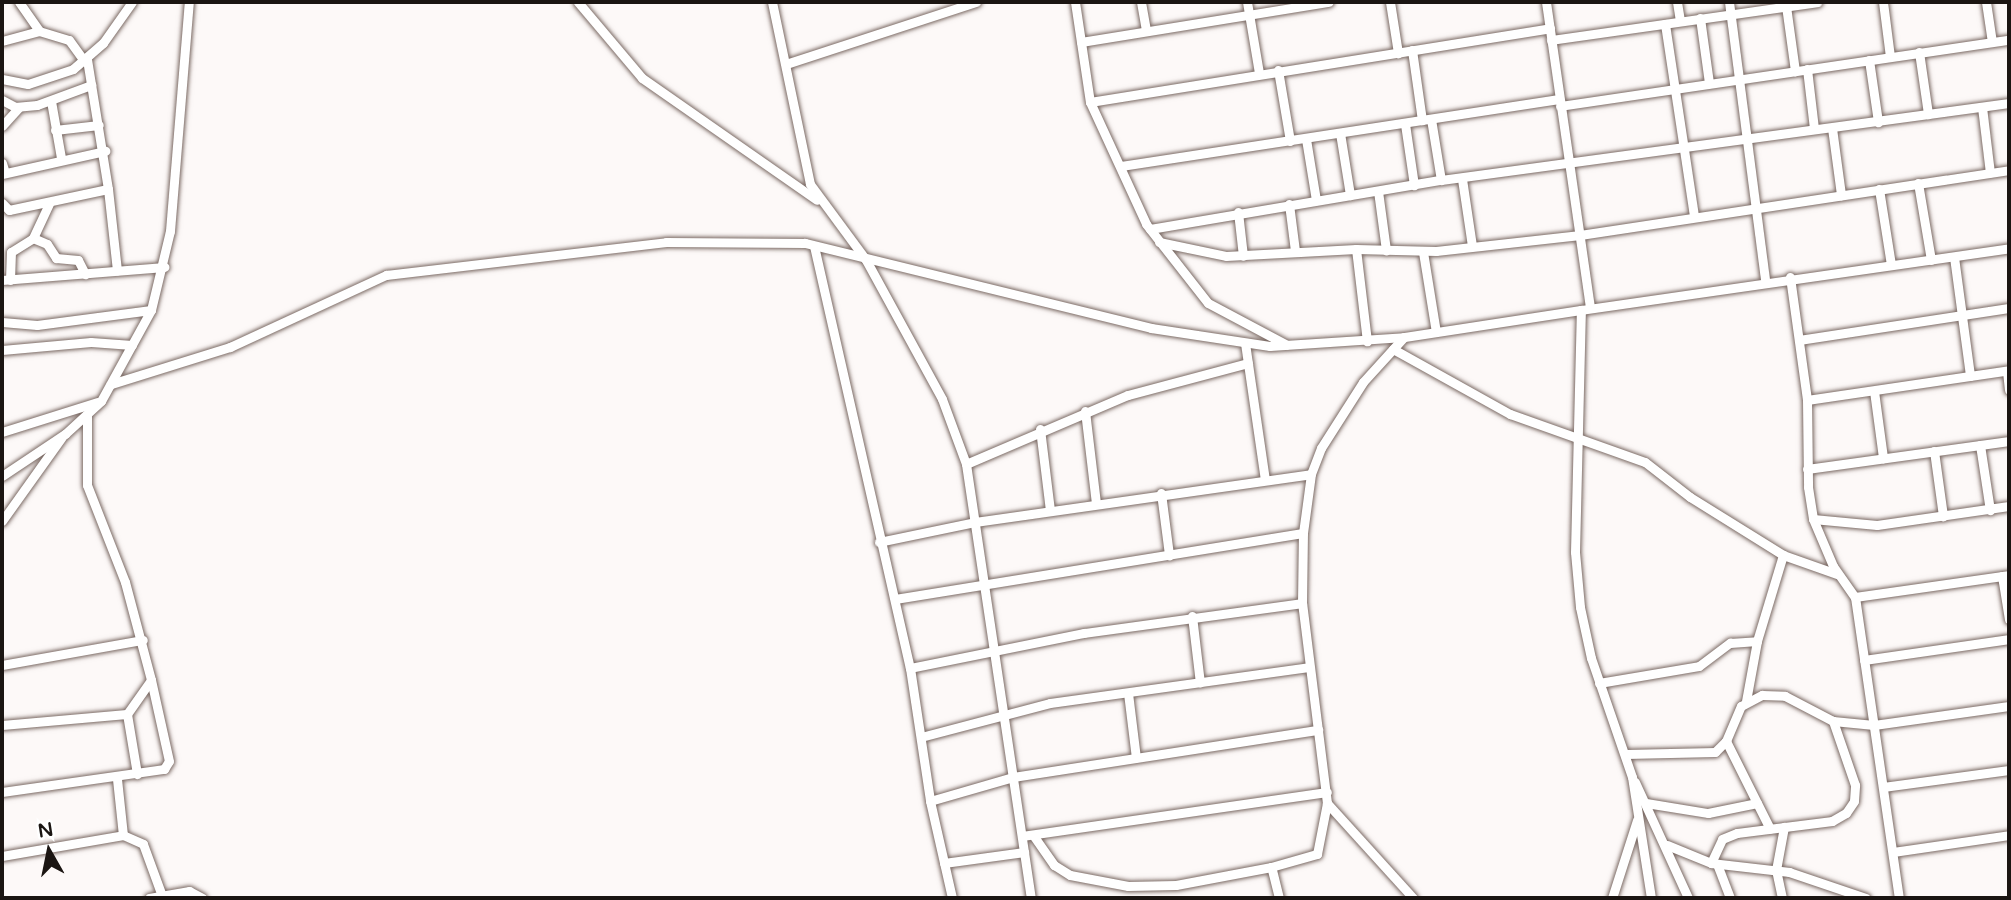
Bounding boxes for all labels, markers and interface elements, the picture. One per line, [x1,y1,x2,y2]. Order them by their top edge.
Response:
north arrow [14,816,84,886]
text: N [36,818,55,842]

